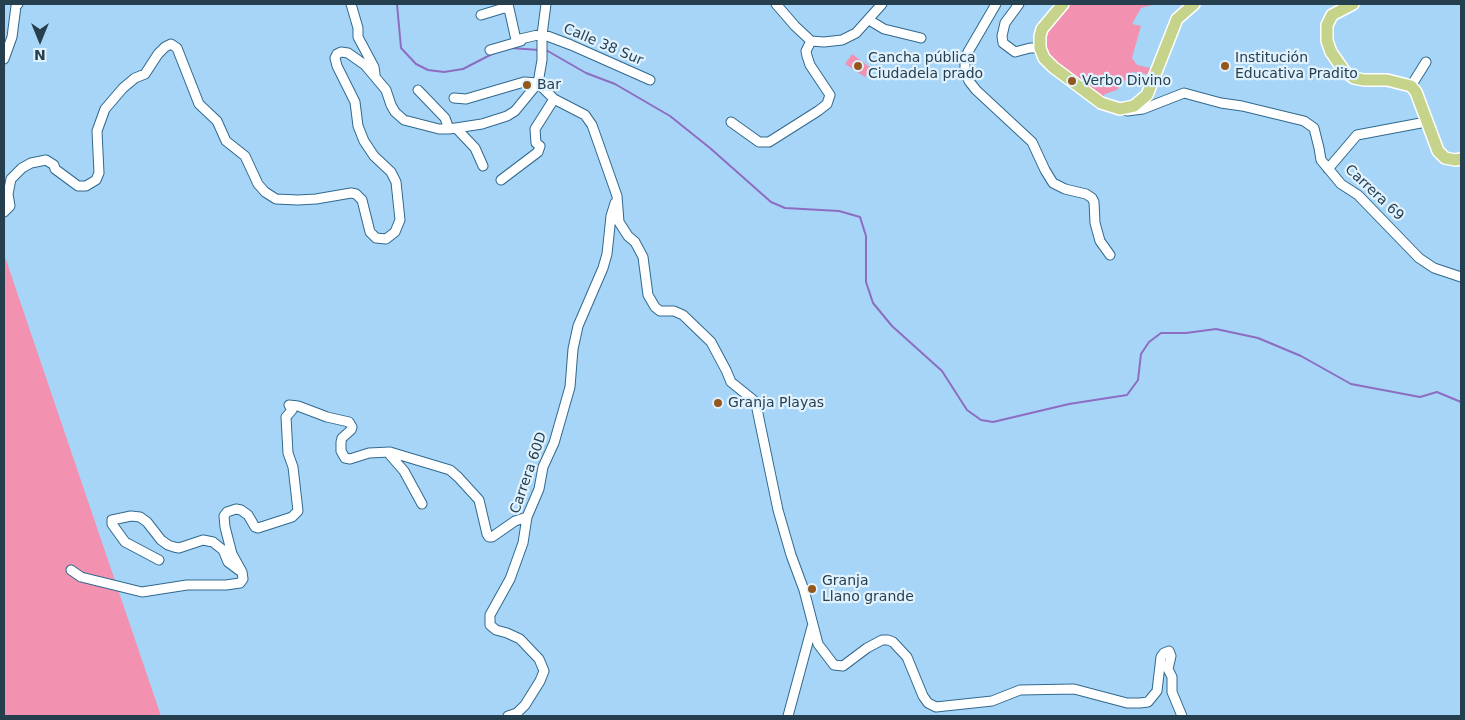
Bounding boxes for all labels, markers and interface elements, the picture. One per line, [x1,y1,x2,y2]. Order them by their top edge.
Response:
north arrow [15,15,65,65]
street label: Calle 38 Sur [561,21,645,69]
text: N [34,47,46,63]
place label: Cancha pública Ciudadela prado [868,50,983,82]
place label: Institución Educativa Pradito [1235,50,1358,82]
marker: Cancha pública Ciudadela prado [852,60,864,72]
marker: Institución Educativa Pradito [1219,60,1231,72]
place label: Verbo Divino [1082,73,1171,89]
marker: Verbo Divino [1066,75,1078,87]
place label: Bar [537,77,561,93]
marker: Bar [521,79,533,91]
street label: Carrera 69 [1341,161,1407,225]
place label: Granja Playas [728,395,824,411]
marker: Granja Playas [712,397,724,409]
street label: Carrera 60D [507,430,551,516]
place label: Granja Llano grande [822,573,914,606]
marker: Granja Llano grande [806,583,818,595]

